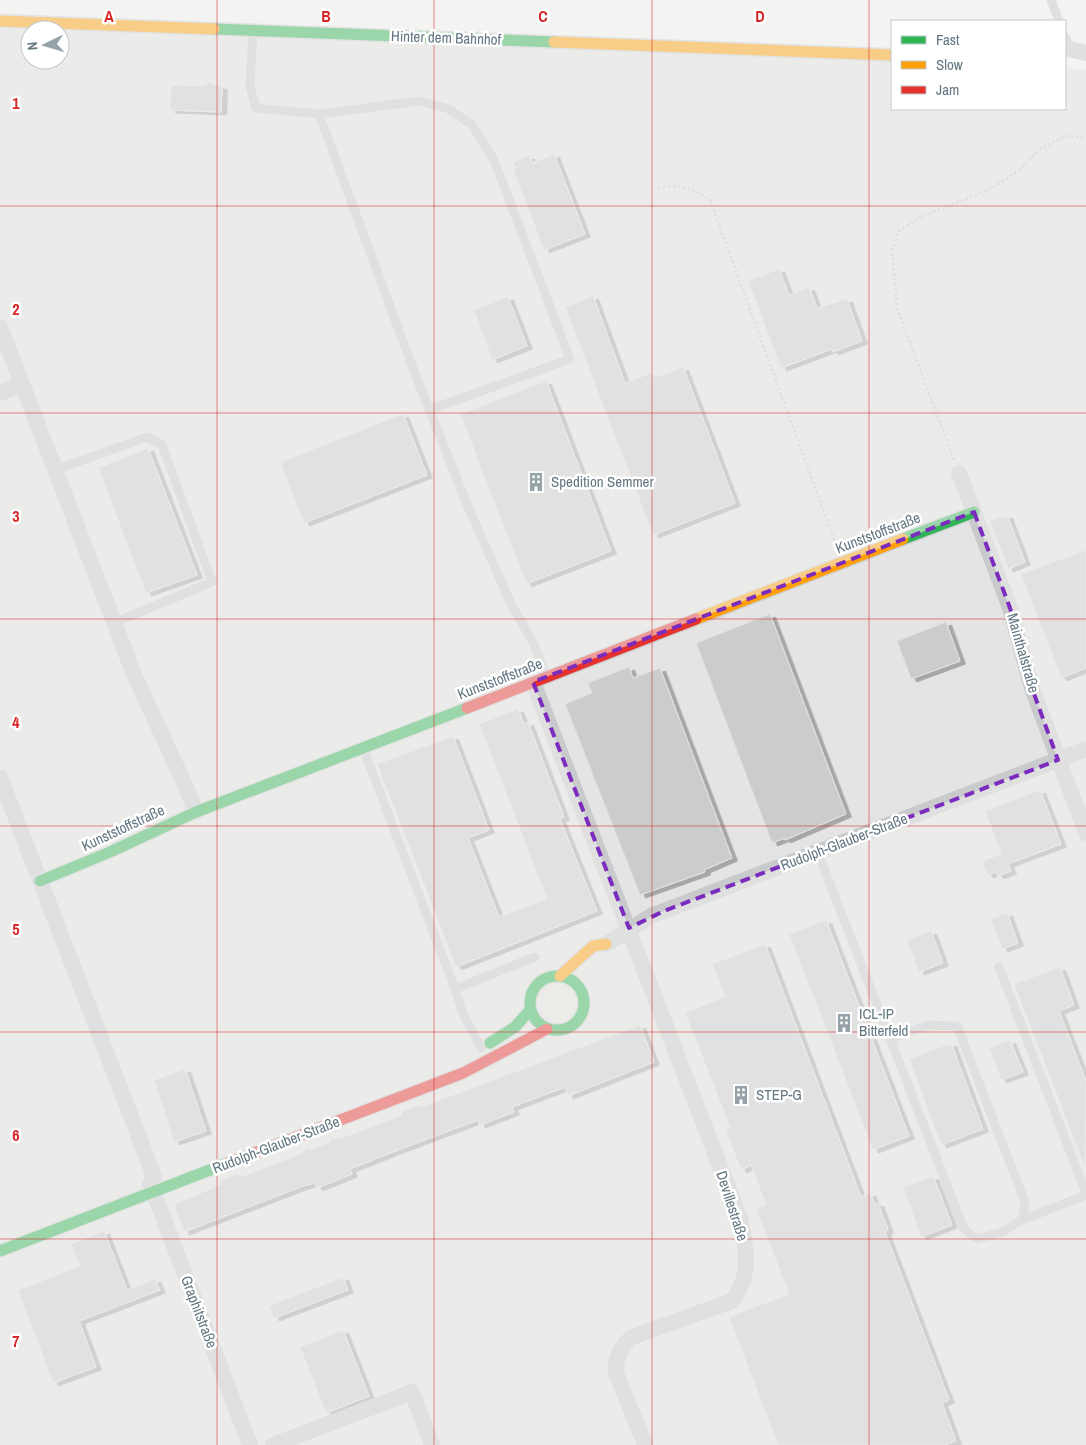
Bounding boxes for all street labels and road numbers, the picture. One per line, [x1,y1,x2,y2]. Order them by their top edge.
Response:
street label: Hinter dem Bahnhof [391,25,502,50]
street label: Kunststoffstraße [832,507,923,558]
street label: Mainthalstraße [1002,611,1045,695]
street label: Kunststoffstraße [454,653,545,704]
street label: Kunststoffstraße [78,799,168,856]
street label: Rudolph-Glauber-Straße [777,808,911,875]
street label: Rudolph-Glauber-Straße [209,1111,343,1178]
street label: Devillestraße [711,1168,754,1244]
street label: Graphitstraße [176,1273,223,1351]

